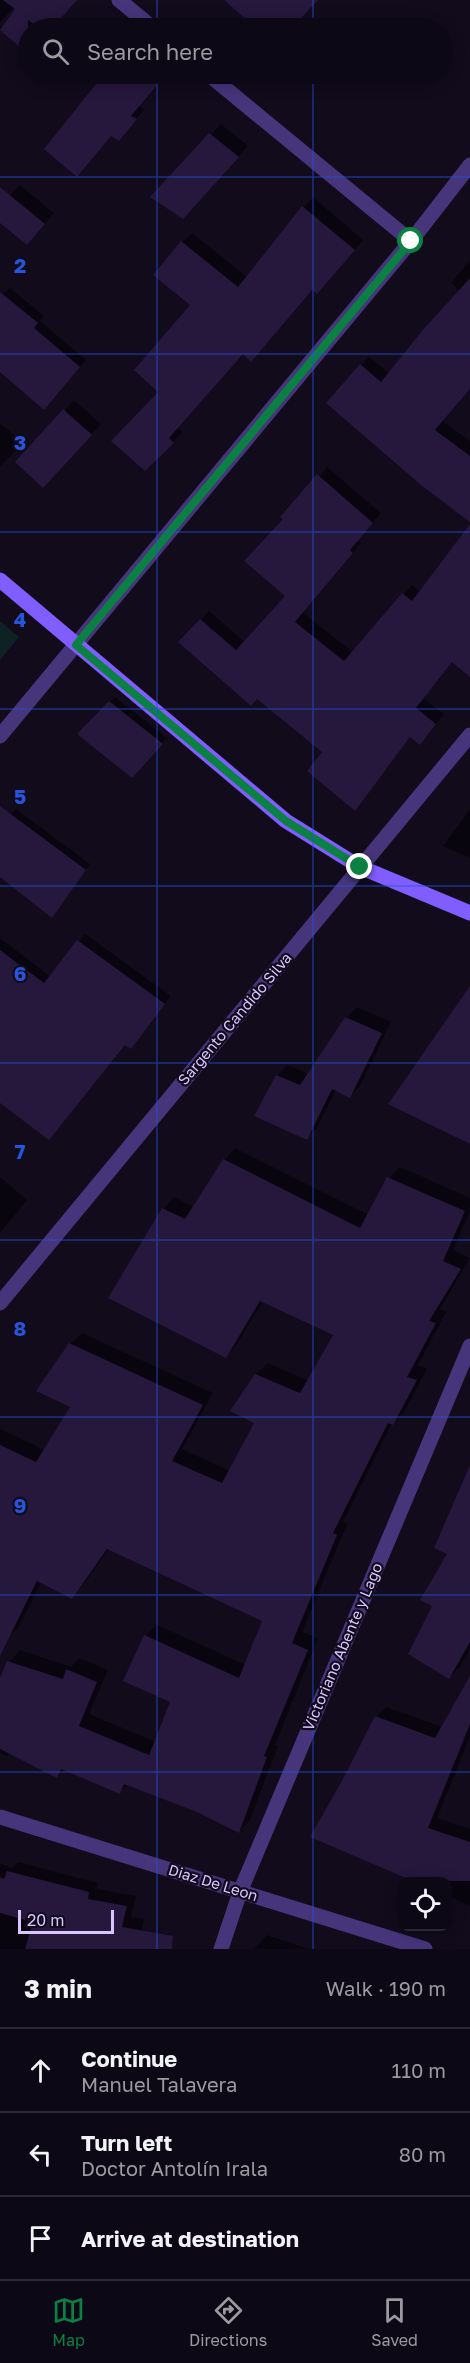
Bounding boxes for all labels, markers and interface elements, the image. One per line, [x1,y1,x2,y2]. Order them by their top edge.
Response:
search box [18,18,452,84]
icon: search [39,35,72,68]
text: Search here [87,38,213,65]
route start [397,227,423,253]
text: 2 [14,253,26,277]
text: 3 [14,430,26,454]
text: 4 [14,607,26,631]
text: 5 [14,784,26,808]
route end [346,853,372,879]
street label: Sargento Candido Silva [174,949,295,1088]
text: 6 [14,961,26,985]
text: 7 [15,1139,26,1163]
text: 8 [14,1316,26,1340]
text: 9 [14,1493,26,1517]
street label: Victoriano Abente y Lago [299,1560,386,1733]
street label: Diaz De Leon [166,1860,260,1904]
map controls [398,1877,452,1931]
button: locate [398,1877,452,1931]
scale bar [18,1907,114,1934]
text: 20 m [27,1910,64,1930]
text: 3 min [24,1973,92,2004]
text: Walk · 190 m [326,1976,446,2000]
text: Continue [81,2045,177,2072]
icon: ahead [24,2054,57,2087]
text: 110 m [392,2058,446,2082]
text: Manuel Talavera [81,2072,237,2096]
text: Turn left [81,2129,172,2156]
icon: left [24,2138,57,2171]
text: 80 m [399,2142,446,2166]
text: Doctor Antolín Irala [81,2156,268,2180]
icon: arrive [24,2222,57,2255]
text: Arrive at destination [81,2225,299,2252]
tab: Map [52,2294,85,2350]
tab: Directions [189,2294,267,2350]
tab: Saved [371,2294,418,2350]

